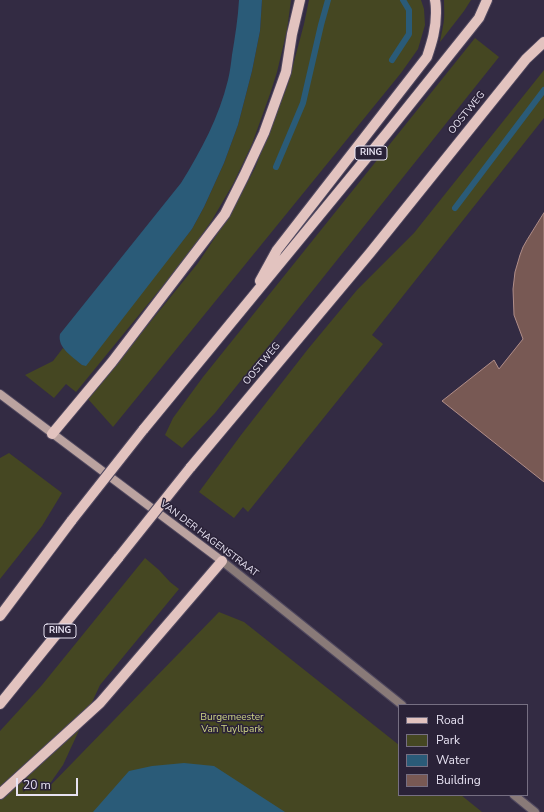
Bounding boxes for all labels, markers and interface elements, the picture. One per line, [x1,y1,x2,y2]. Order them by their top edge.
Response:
street label: OOSTWEG [446,89,488,137]
road number: RING [355,146,387,160]
street label: OOSTWEG [241,340,283,388]
street label: VAN DER HAGENSTRAAT [158,498,260,580]
road number: RING [44,624,76,638]
legend [398,704,528,796]
park label: Burgemeester Van Tuyllpark [200,712,264,736]
text: Road [436,712,464,728]
text: Park [436,732,460,748]
text: Water [436,752,470,768]
scale bar [18,770,80,796]
text: Building [436,772,481,788]
text: 20 m [23,777,51,793]

